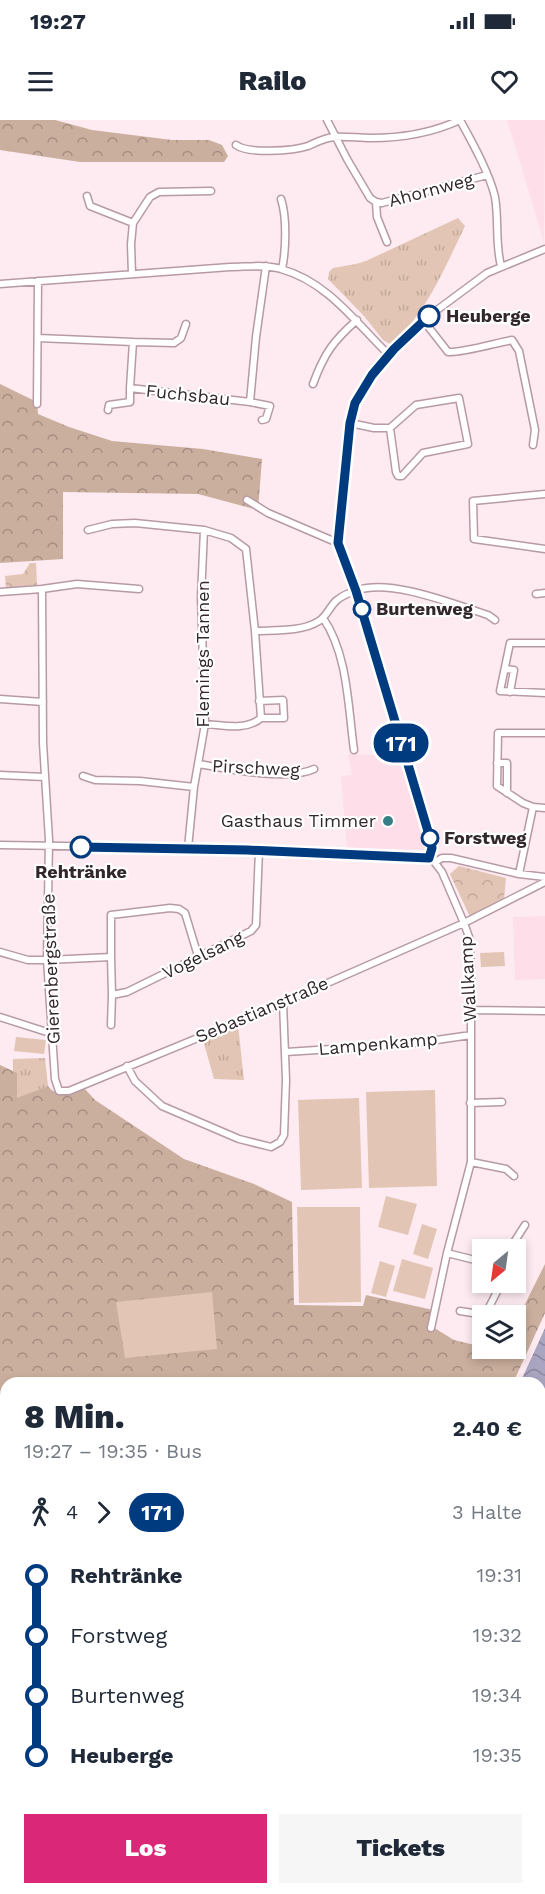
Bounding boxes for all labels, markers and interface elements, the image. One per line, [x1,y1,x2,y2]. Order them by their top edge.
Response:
text: 19:27 [30,9,86,34]
icon: menu [24,65,57,98]
text: Railo [239,65,306,97]
icon: heart [488,65,521,98]
street label: Ahornweg [386,168,476,211]
marker: Heuberge [418,305,440,327]
place label: Heuberge [446,305,531,326]
street label: Fuchsbau [145,380,231,409]
street label: Flemings Tannen [192,580,213,728]
place label: Burtenweg [376,598,474,619]
marker: Burtenweg [353,600,371,618]
line badge: 171 [366,724,436,762]
text: 171 [386,731,416,756]
street label: Pirschweg [212,755,301,780]
place label: Gasthaus Timmer [221,810,376,831]
marker: Gasthaus Timmer [381,814,395,828]
place label: Forstweg [444,827,527,848]
marker: Forstweg [421,829,439,847]
marker: Rehtränke [70,836,92,858]
place label: Rehtränke [35,861,127,882]
street label: Gierenbergstraße [37,893,64,1045]
street label: Vogelsang [159,926,247,983]
street label: Wallkamp [455,935,480,1023]
street label: Sebastianstraße [192,972,331,1047]
street label: Lampenkamp [317,1028,438,1059]
north arrow [472,1239,526,1293]
map controls [472,1239,526,1359]
button: layers [472,1305,526,1359]
text: 8 Min. [24,1397,125,1436]
text: 2.40 € [452,1416,522,1441]
text: 19:27 – 19:35 · Bus [24,1439,202,1463]
icon: walk [24,1496,57,1529]
icon: forward [87,1496,120,1529]
text: 4 [66,1500,78,1524]
text: 171 [141,1500,172,1525]
text: 3 Halte [452,1500,522,1524]
text: Rehtränke [70,1563,182,1588]
text: 19:31 [476,1563,522,1587]
text: Forstweg [70,1623,167,1648]
text: 19:32 [473,1623,522,1647]
text: Burtenweg [70,1683,184,1708]
text: 19:34 [472,1683,522,1707]
text: Heuberge [70,1743,173,1768]
text: 19:35 [473,1743,522,1767]
button: Los [24,1814,267,1883]
button: Tickets [279,1814,522,1883]

